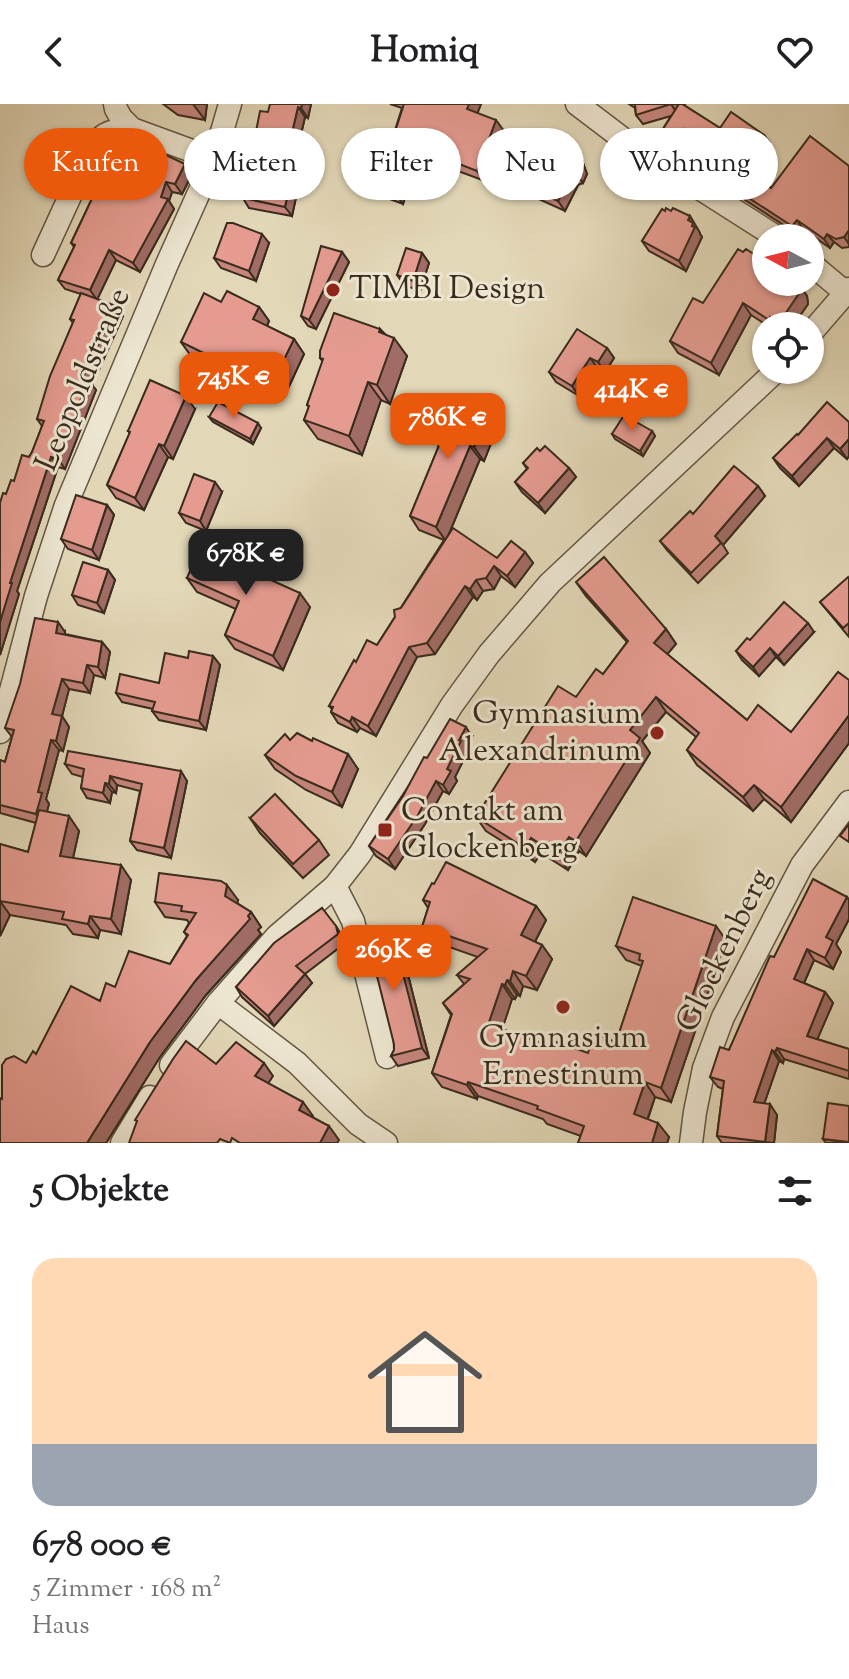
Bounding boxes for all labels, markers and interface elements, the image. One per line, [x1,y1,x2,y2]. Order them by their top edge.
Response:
text: Homiq [370,26,479,78]
icon: back [32,30,76,74]
icon: heart [773,30,817,74]
chip: Kaufen [24,128,168,200]
chip: Mieten [184,128,325,200]
chip: Filter [341,128,461,200]
chip: Neu [477,128,584,200]
chip: Wohnung [600,128,778,200]
north arrow [752,224,824,296]
map controls [752,224,824,384]
place label: TIMBI Design [349,267,545,313]
street label: Leopoldstraße [25,281,143,479]
marker: TIMBI Design [324,281,342,299]
button: locate [752,312,824,384]
pin: 745K € [169,352,299,420]
text: 745K € [197,359,271,396]
pin: 414K € [567,365,697,433]
text: 414K € [594,372,670,409]
pin: 786K € [383,393,513,461]
text: 786K € [408,400,488,437]
pin: 678K € [181,529,311,597]
text: 678K € [206,536,286,573]
place label: Gymnasium Alexandrinum [439,692,641,775]
marker: Gymnasium Alexandrinum [648,724,666,742]
place label: Contakt am Glockenberg [401,789,578,872]
marker: Contakt am Glockenberg [376,821,394,839]
street label: Glockenberg [666,861,784,1041]
pin: 269K € [329,925,459,993]
text: 269K € [355,932,433,969]
marker: Gymnasium Ernestinum [554,998,572,1016]
place label: Gymnasium Ernestinum [479,1016,647,1099]
text: 5 Objekte [32,1167,169,1216]
icon: filters [773,1169,817,1213]
icon: home [353,1310,497,1454]
text: 678 000 € [32,1522,172,1571]
text: 5 Zimmer · 168 m² [32,1571,221,1608]
text: Haus [32,1608,89,1645]

